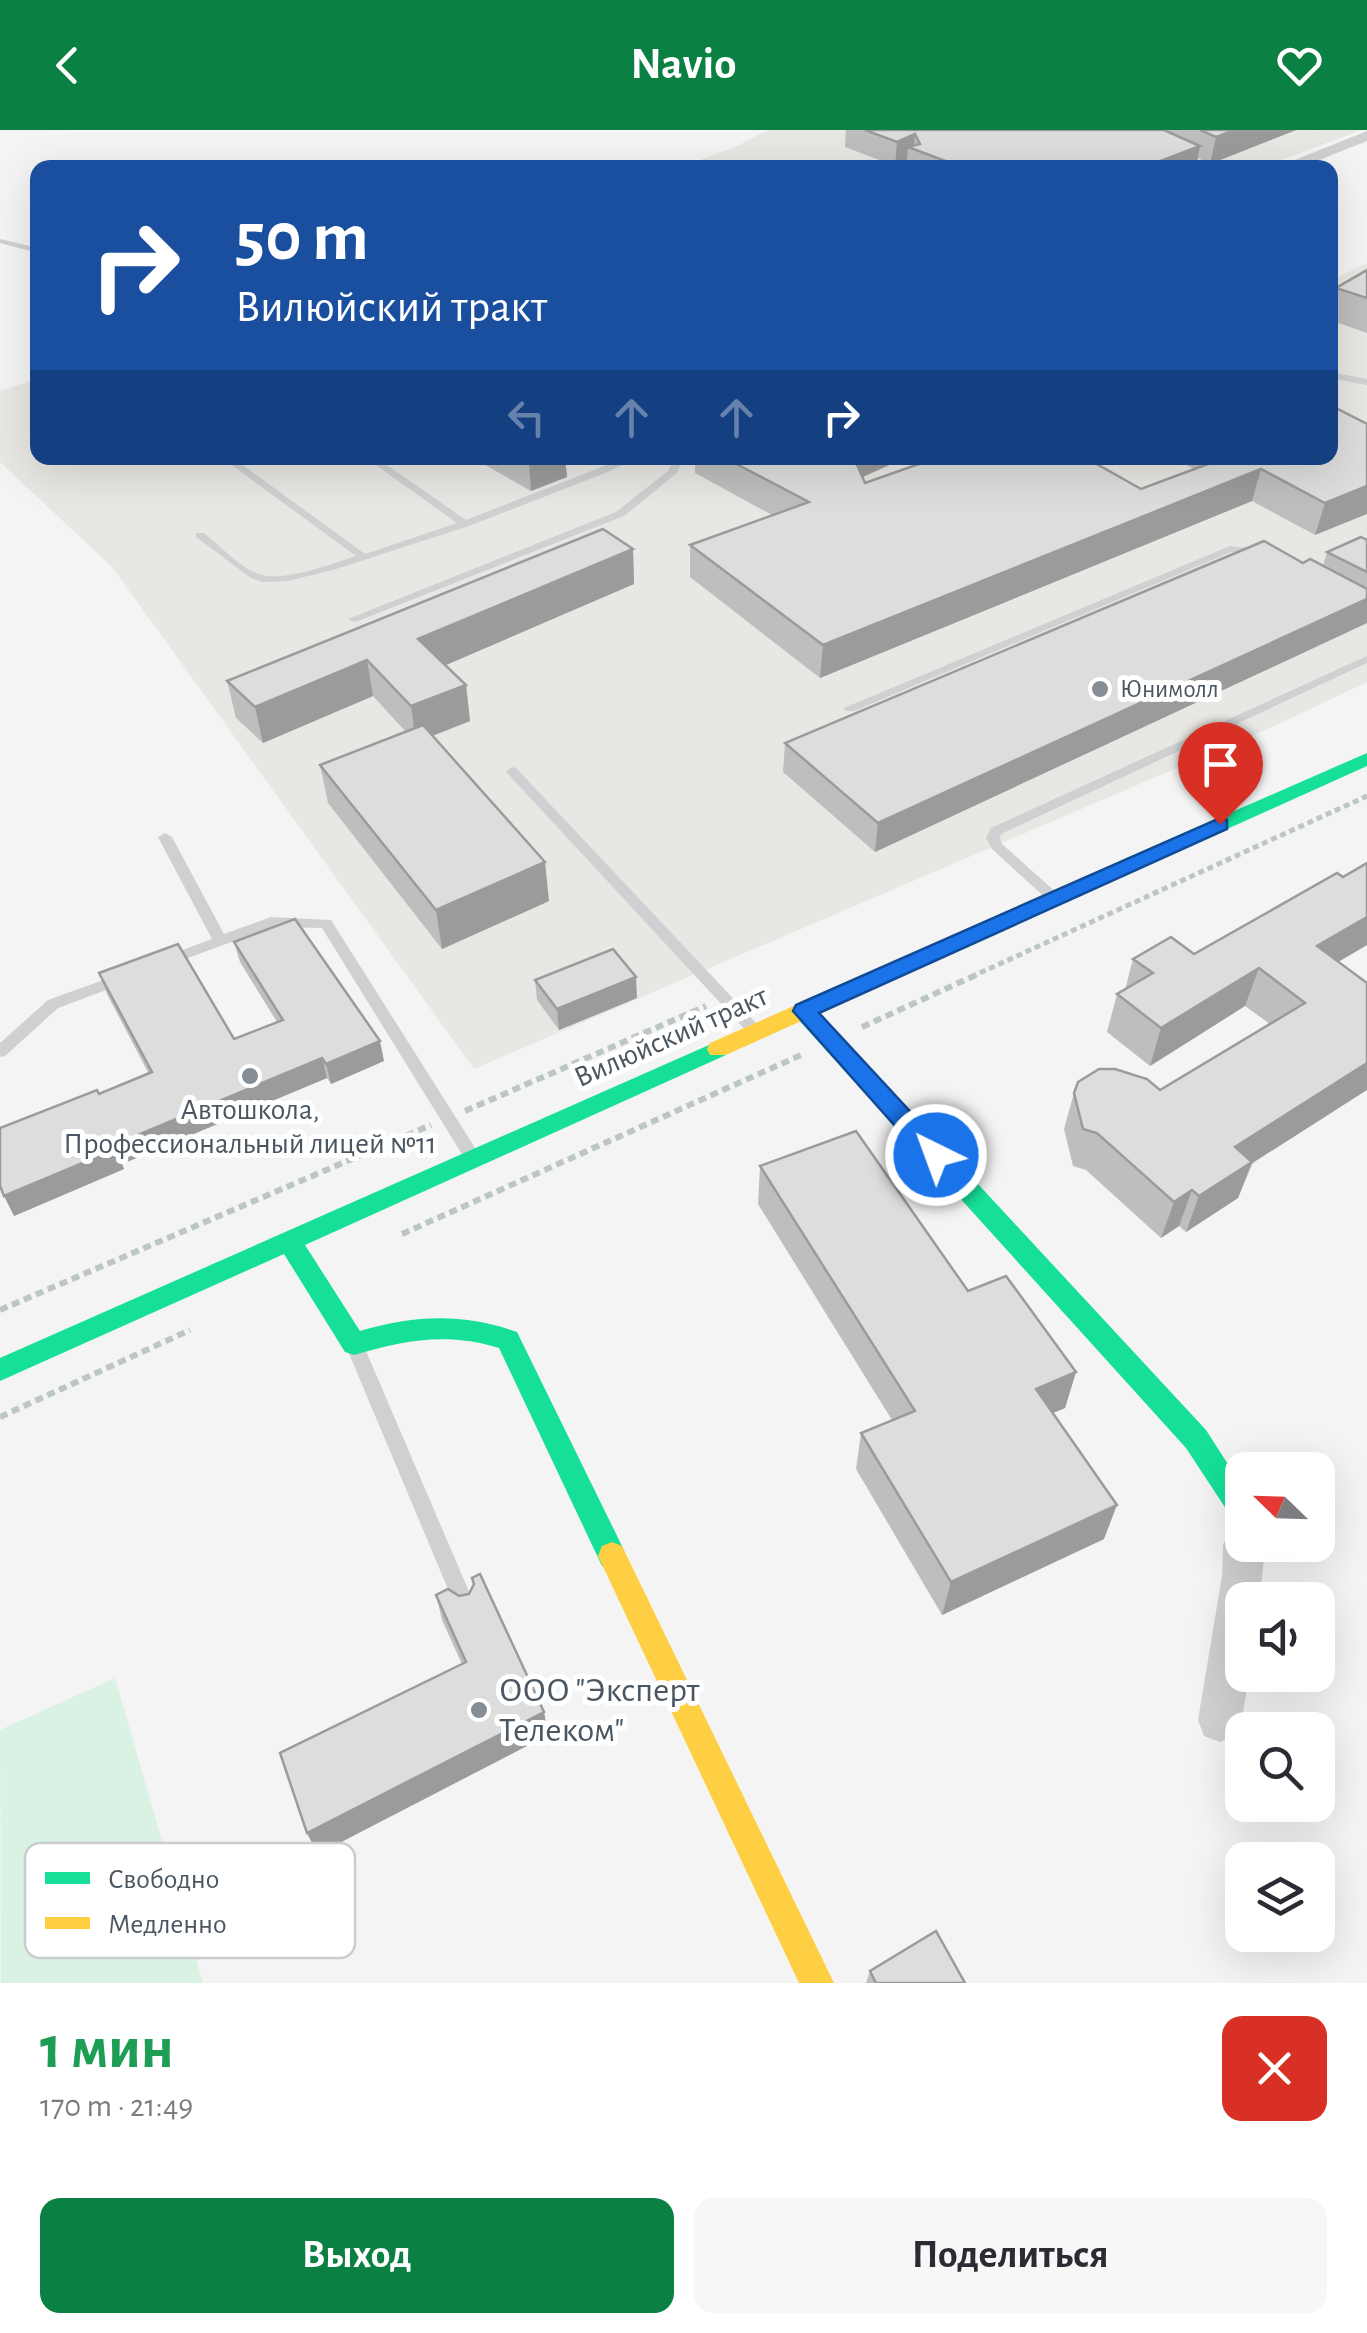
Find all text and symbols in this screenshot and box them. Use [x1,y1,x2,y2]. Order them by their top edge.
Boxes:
icon: back [40,38,95,93]
icon: heart [1272,38,1327,93]
text: Navio [631,42,736,87]
icon: right [70,200,200,330]
text: 50 m [235,203,369,273]
text: Вилюйский тракт [235,285,547,330]
icon: left [499,390,554,445]
icon: ahead [604,390,659,445]
icon: ahead [709,390,764,445]
icon: right [814,390,869,445]
place label: Юнимолл [1120,677,1219,702]
marker: Юнимолл [1089,678,1111,700]
pin [1178,722,1263,825]
icon: arrive [1193,737,1248,792]
street label: Вилюйский тракт [570,981,772,1093]
marker: Автошкола, Профессиональный лицей №11 [239,1065,261,1087]
place label: Автошкола, Профессиональный лицей №11 [63,1095,437,1159]
position arrow [884,1103,988,1207]
north arrow [1225,1452,1335,1562]
map controls [1225,1452,1335,1952]
button: sound [1225,1582,1335,1692]
place label: ООО "Эксперт Телеком" [499,1673,700,1748]
marker: ООО "Эксперт Телеком" [468,1699,490,1721]
button: search [1225,1712,1335,1822]
button: layers [1225,1842,1335,1952]
legend [25,1843,355,1958]
text: Свободно [108,1866,219,1894]
text: Медленно [108,1911,227,1939]
button: close [1222,2016,1327,2121]
text: 1 мин [40,2019,174,2079]
text: 170 m · 21:49 [40,2090,193,2122]
button: Выход [40,2198,674,2313]
button: Поделиться [694,2198,1327,2313]

